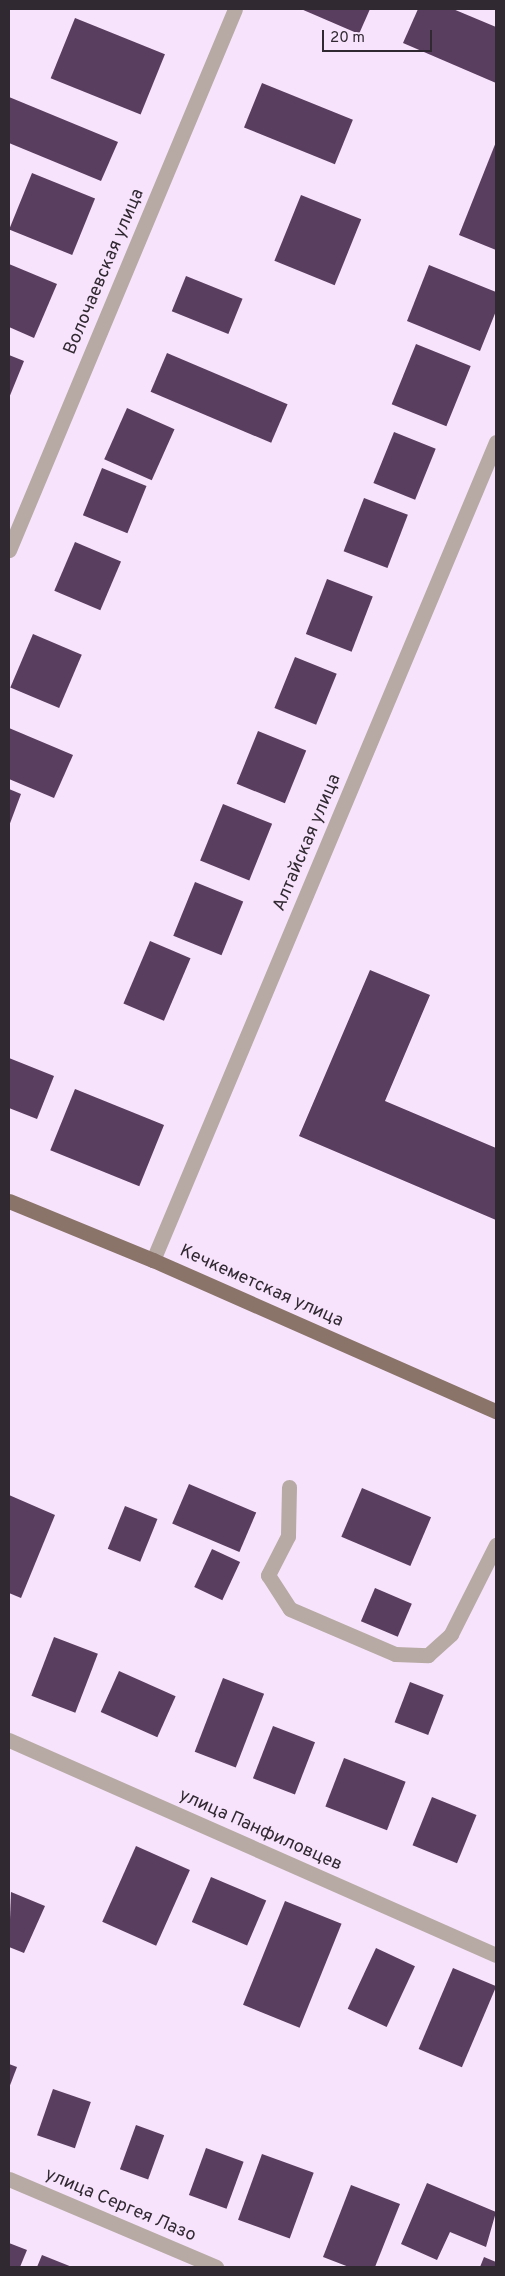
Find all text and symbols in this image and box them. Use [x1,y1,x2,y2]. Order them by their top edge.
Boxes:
scale bar [325,20,435,52]
text: 20 m [330,29,365,48]
street label: Волочаевская улица [60,186,150,358]
street label: Алтайская улица [269,771,347,915]
street label: Кечкеметская улица [176,1241,346,1333]
street label: улица Панфиловцев [175,1785,345,1877]
street label: улица Сергея Лазо [41,2164,199,2248]

